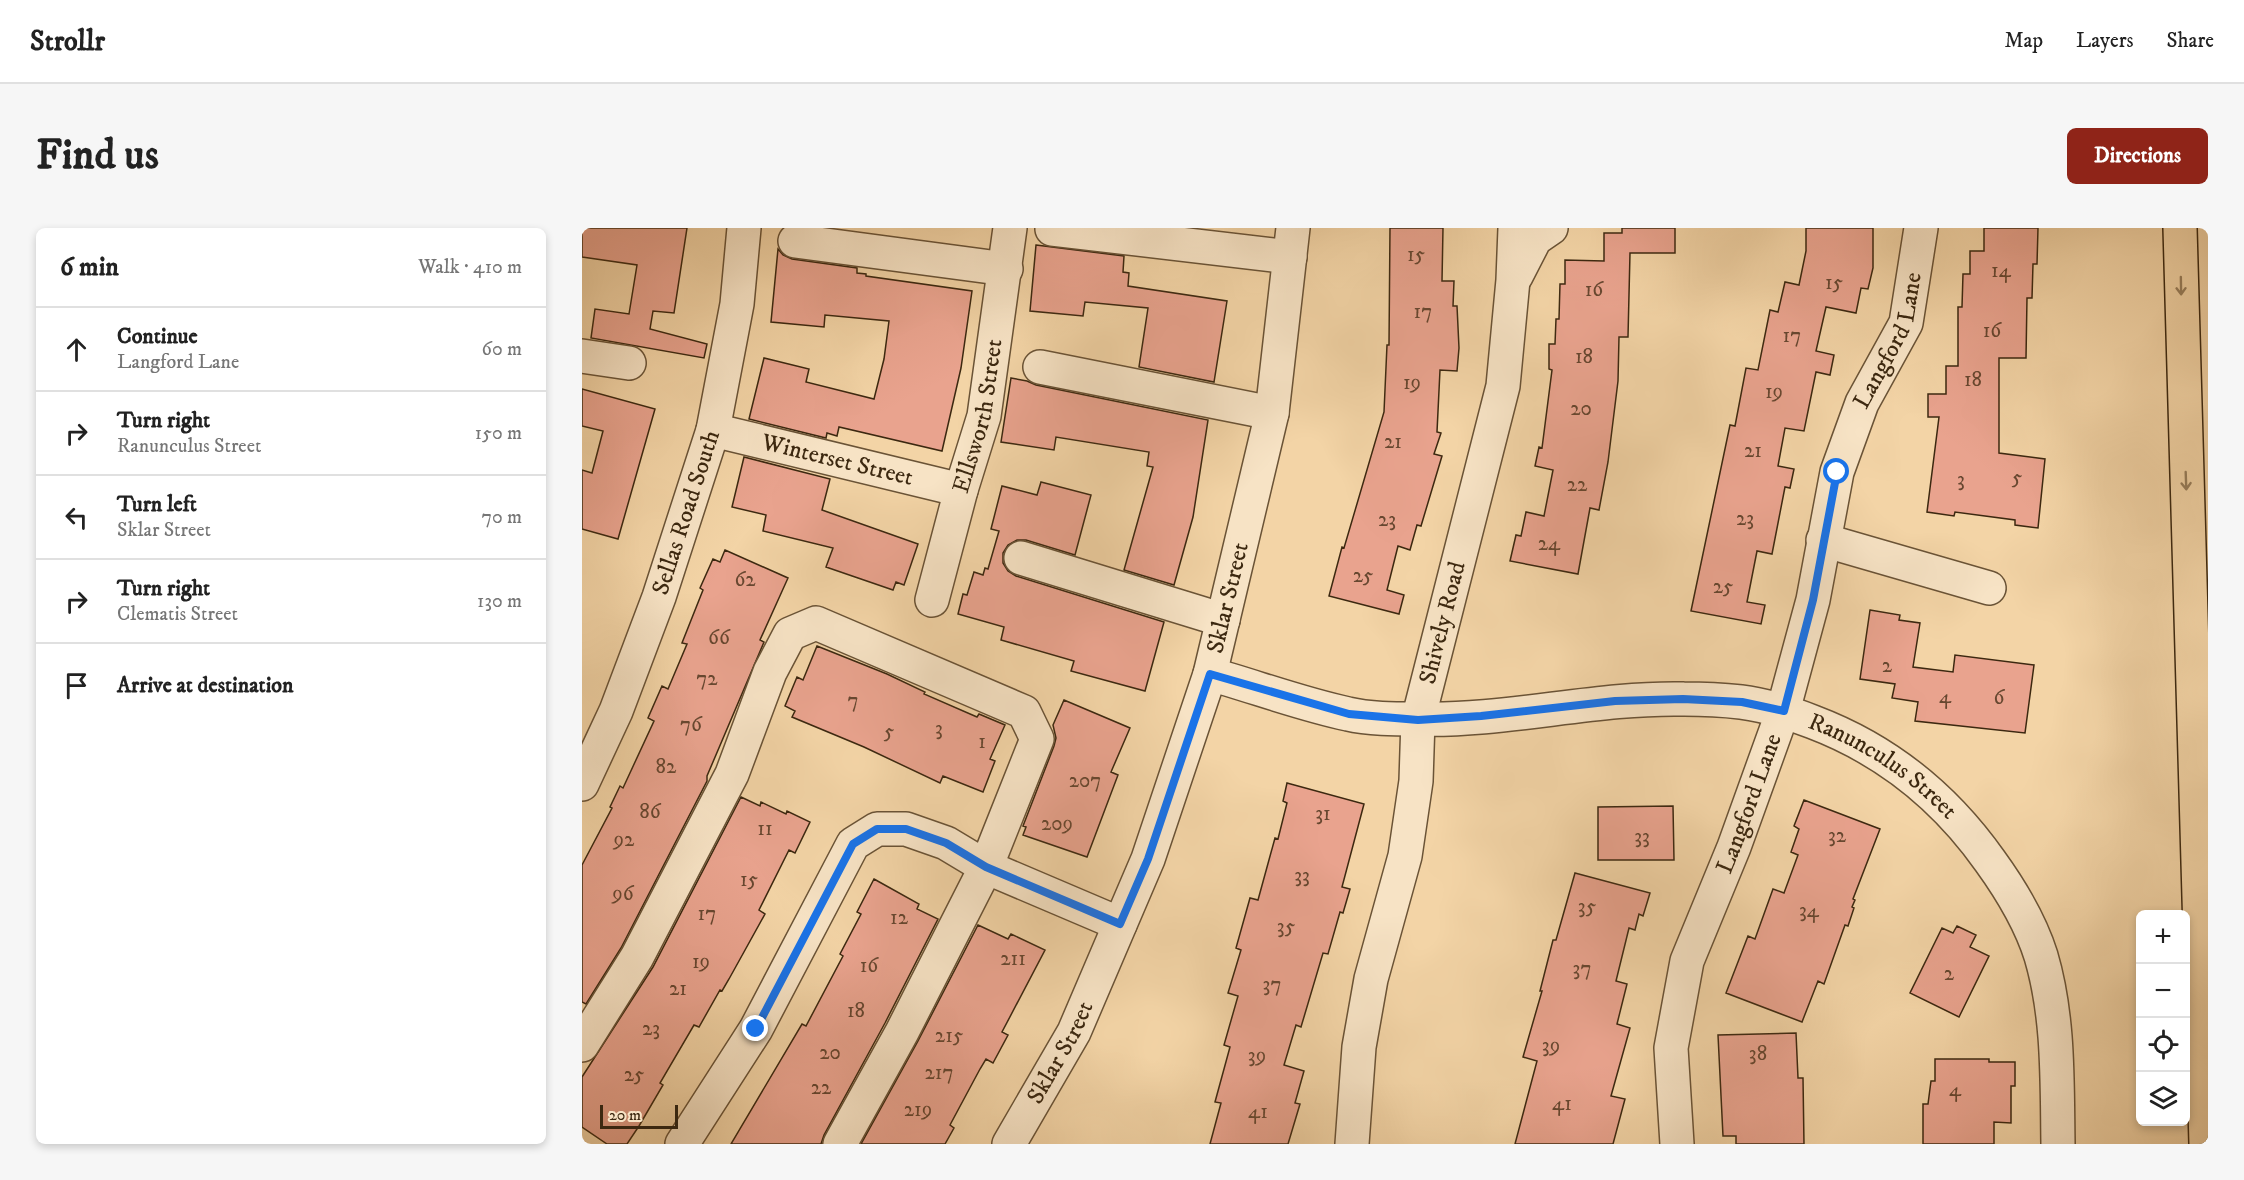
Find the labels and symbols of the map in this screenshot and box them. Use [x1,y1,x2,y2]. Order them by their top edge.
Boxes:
house number: 15 [1407,242,1425,268]
house number: 14 [1991,258,2012,284]
house number: 15 [1825,270,1843,296]
street label: Langford Lane [1847,270,1929,414]
one-way arrow [2175,276,2187,296]
house number: 16 [1585,277,1604,303]
house number: 17 [1414,299,1432,325]
house number: 16 [1983,318,2002,344]
house number: 17 [1783,323,1801,349]
street label: Ellsworth Street [946,337,1010,497]
house number: 18 [1575,344,1593,370]
house number: 18 [1964,367,1982,393]
house number: 19 [1403,370,1421,396]
house number: 19 [1765,379,1783,405]
house number: 20 [1570,396,1592,422]
street label: Sellas Road South [646,426,727,599]
street label: Winterset Street [758,427,916,493]
house number: 21 [1384,429,1402,455]
house number: 21 [1744,438,1762,464]
route start [1823,458,1849,484]
house number: 5 [2012,465,2022,491]
house number: 3 [1957,467,1965,493]
one-way arrow [2180,471,2192,491]
house number: 22 [1567,472,1588,498]
house number: 23 [1736,506,1754,532]
house number: 23 [1378,507,1396,533]
house number: 24 [1538,531,1561,557]
street label: Sklar Street [1200,539,1256,656]
street label: Shively Road [1413,559,1473,687]
house number: 25 [1353,563,1373,589]
house number: 62 [734,567,756,593]
house number: 25 [1713,574,1733,600]
house number: 66 [708,625,731,651]
house number: 2 [1882,653,1893,679]
house number: 72 [696,666,718,692]
house number: 4 [1939,684,1952,710]
house number: 6 [1994,685,2006,711]
house number: 7 [847,688,859,714]
street label: Ranunculus Street [1804,707,1964,826]
house number: 76 [680,712,703,738]
house number: 3 [935,716,943,742]
house number: 5 [884,719,894,745]
house number: 1 [978,729,986,755]
street label: Langford Lane [1710,730,1789,878]
house number: 82 [656,754,677,780]
house number: 207 [1069,768,1101,794]
house number: 86 [639,799,662,825]
house number: 31 [1315,801,1331,827]
house number: 209 [1041,811,1073,837]
house number: 11 [757,816,773,842]
house number: 32 [1828,823,1847,849]
house number: 33 [1634,824,1650,850]
house number: 92 [613,827,635,853]
house number: 33 [1294,863,1310,889]
house number: 15 [740,867,758,893]
house number: 96 [611,881,635,907]
house number: 35 [1578,894,1596,920]
house number: 34 [1799,898,1820,924]
house number: 17 [698,901,716,927]
house number: 12 [890,905,909,931]
house number: 35 [1277,914,1295,940]
house number: 211 [1000,946,1026,972]
house number: 19 [692,949,710,975]
house number: 16 [860,953,879,979]
house number: 37 [1573,956,1591,982]
house number: 2 [1944,961,1955,987]
house number: 37 [1263,972,1281,998]
house number: 21 [669,976,687,1002]
street label: Sklar Street [1020,996,1100,1109]
house number: 18 [847,998,865,1024]
route end [742,1015,768,1041]
house number: 23 [642,1016,660,1042]
house number: 215 [935,1023,963,1049]
house number: 39 [1542,1033,1560,1059]
house number: 20 [819,1040,841,1066]
house number: 38 [1749,1041,1767,1067]
house number: 39 [1248,1043,1266,1069]
house number: 217 [924,1060,954,1086]
house number: 25 [624,1062,644,1088]
house number: 22 [811,1075,832,1101]
house number: 4 [1949,1077,1962,1103]
house number: 41 [1552,1091,1572,1117]
house number: 219 [904,1097,932,1123]
house number: 41 [1248,1099,1268,1125]
scale bar [600,1102,678,1130]

